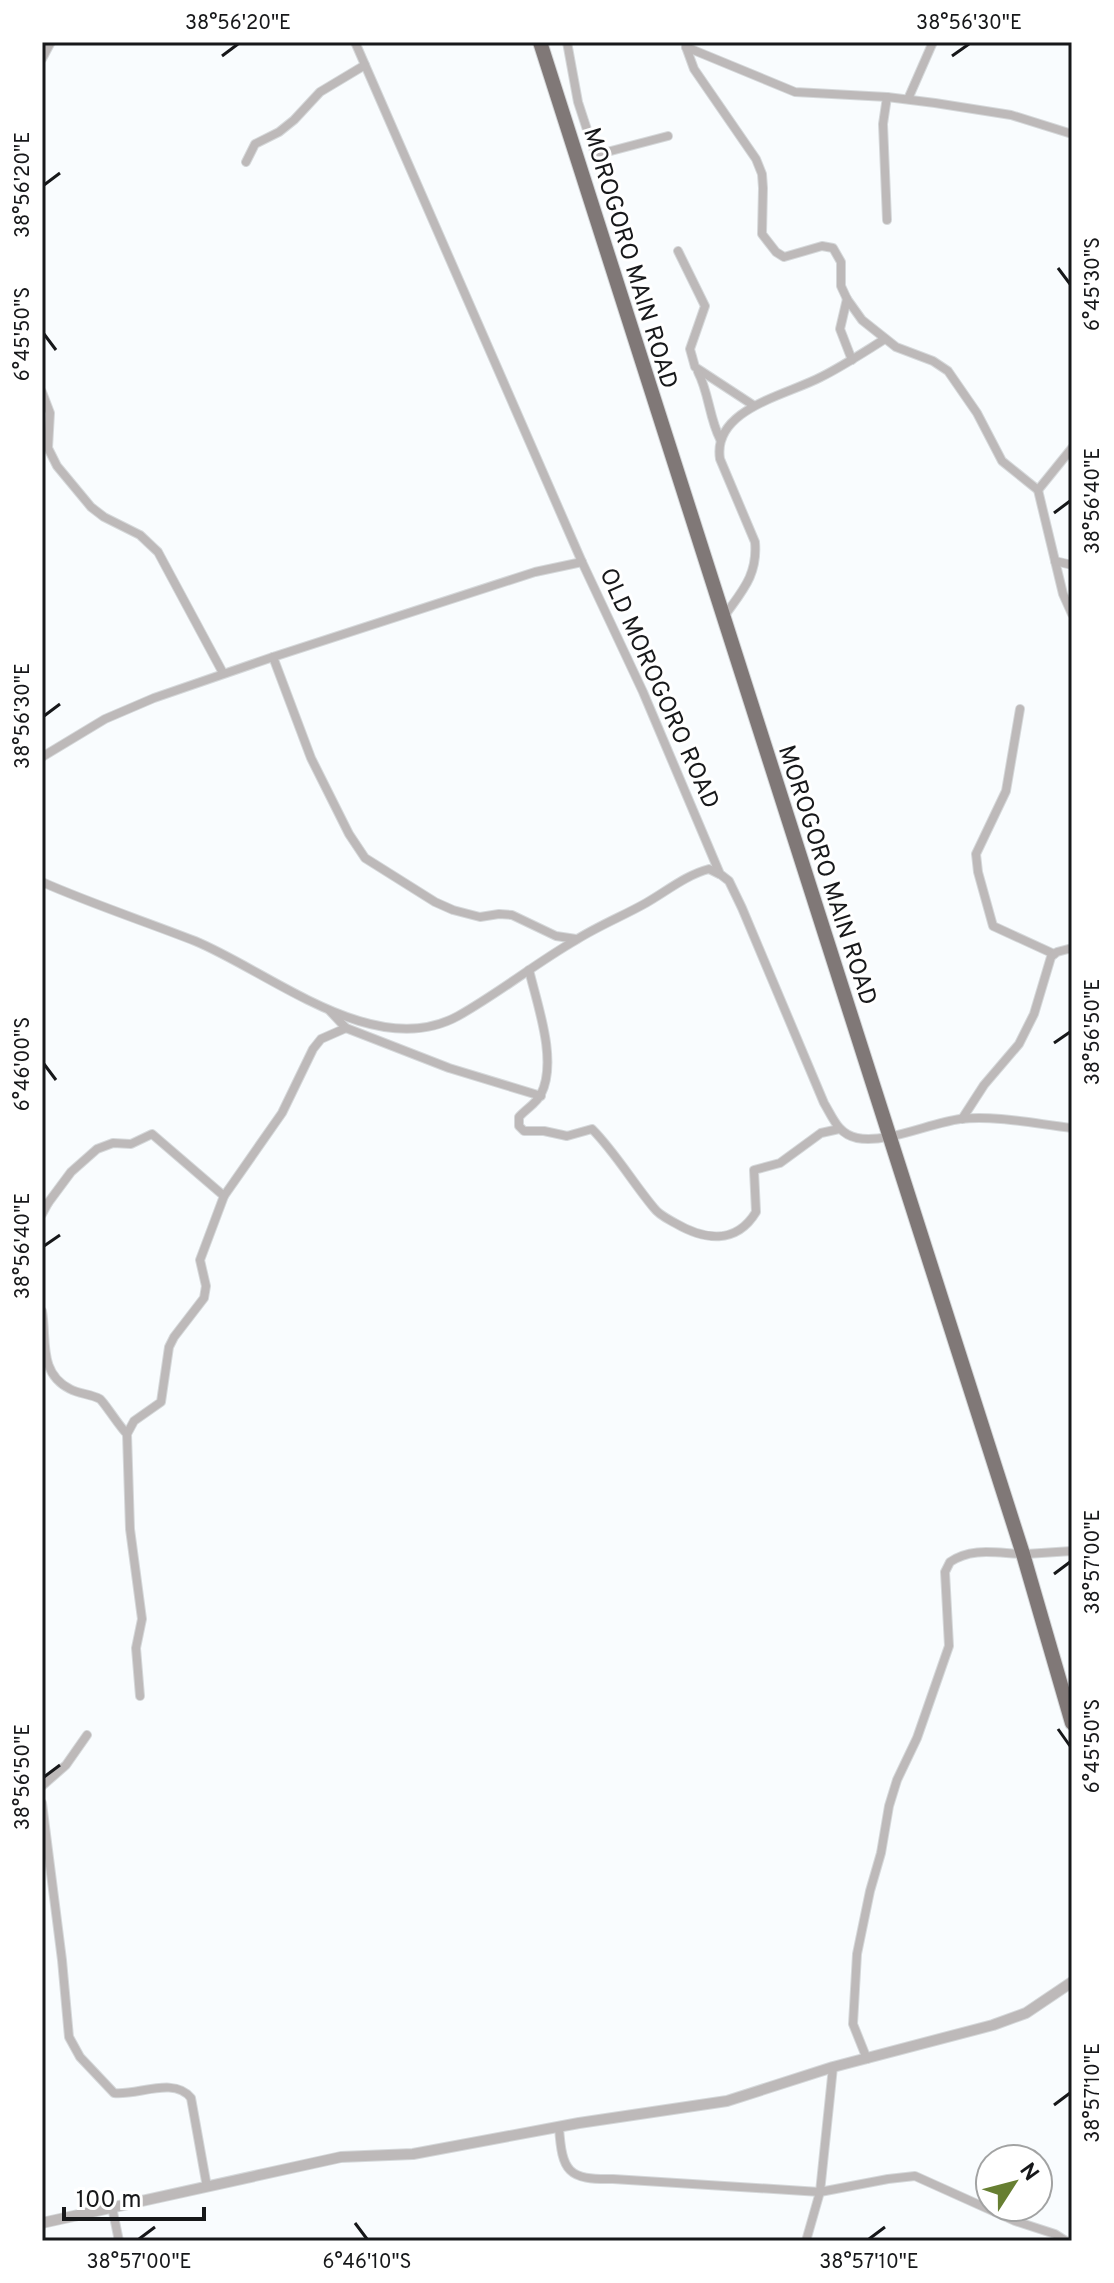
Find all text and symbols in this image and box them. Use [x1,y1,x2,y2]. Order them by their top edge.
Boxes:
text: 38°56'20"E [185,11,291,37]
text: 38°56'30"E [916,11,1022,37]
street label: MOROGORO MAIN ROAD [575,124,683,393]
text: 38°56'20"E [11,132,37,238]
text: 6°45'30"S [1081,237,1107,331]
text: 6°45'50"S [11,287,37,381]
text: 38°56'40"E [1081,448,1107,554]
street label: OLD MOROGORO ROAD [591,564,725,814]
text: 38°56'30"E [11,663,37,769]
street label: MOROGORO MAIN ROAD [770,742,882,1009]
text: 38°56'50"E [1081,979,1107,1085]
text: 6°46'00"S [11,1017,37,1111]
text: 38°56'40"E [11,1193,37,1299]
text: 38°57'00"E [1081,1510,1107,1614]
text: 6°45'50"S [1081,1699,1107,1793]
text: 38°56'50"E [11,1724,37,1830]
text: 38°57'10"E [1081,2043,1107,2143]
north arrow [974,2143,1054,2223]
text: N [1013,2158,1044,2187]
scale bar [64,2171,204,2221]
text: 100 m [76,2186,142,2216]
text: 38°57'00"E [87,2250,191,2276]
text: 6°46'10"S [322,2250,412,2276]
text: 38°57'10"E [819,2250,919,2276]

